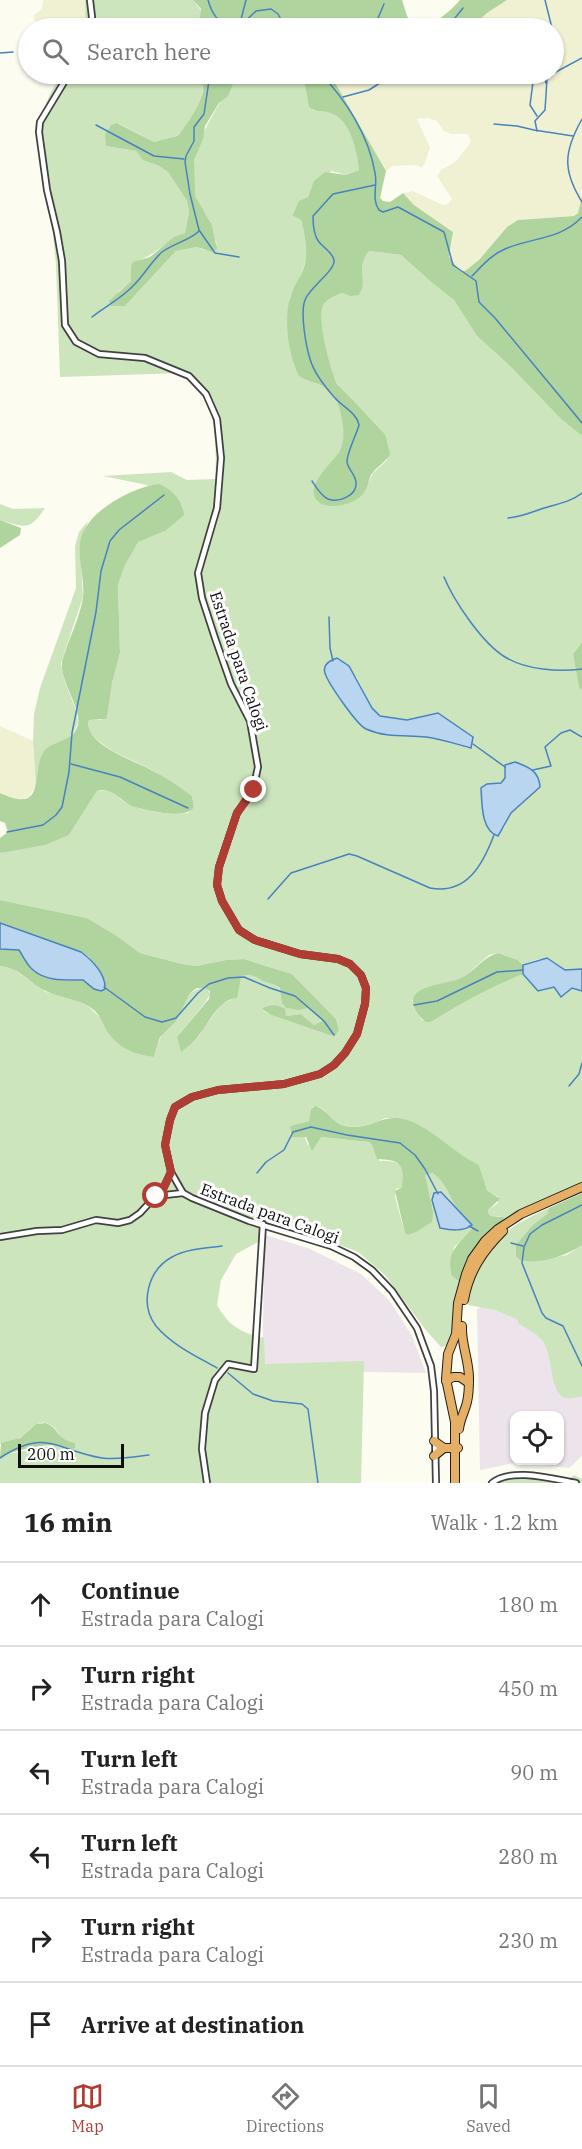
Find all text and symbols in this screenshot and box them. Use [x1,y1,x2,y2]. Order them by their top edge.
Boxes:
search box [18,18,564,84]
icon: search [39,35,72,68]
text: Search here [87,37,211,66]
street label: Estrada para Calogi [206,589,272,733]
route end [240,776,266,802]
street label: Estrada para Calogi [198,1179,342,1247]
route start [142,1182,168,1208]
map controls [510,1411,564,1465]
button: locate [510,1411,564,1465]
scale bar [18,1441,124,1468]
text: 200 m [27,1444,75,1464]
text: 16 min [24,1505,112,1539]
text: Walk · 1.2 km [431,1509,558,1536]
text: Continue [81,1576,180,1605]
icon: ahead [24,1588,57,1621]
text: 180 m [498,1591,558,1618]
text: Estrada para Calogi [81,1605,264,1632]
text: Turn right [81,1660,195,1689]
icon: right [24,1672,57,1705]
text: 450 m [498,1675,558,1702]
text: Estrada para Calogi [81,1689,264,1716]
text: Turn left [81,1744,177,1773]
icon: left [24,1756,57,1789]
text: 90 m [510,1759,558,1786]
text: Estrada para Calogi [81,1773,264,1800]
text: Turn left [81,1828,177,1857]
icon: left [24,1840,57,1873]
text: 280 m [498,1843,558,1870]
text: Estrada para Calogi [81,1857,264,1884]
text: Turn right [81,1912,195,1941]
icon: right [24,1924,57,1957]
text: 230 m [498,1927,558,1954]
text: Estrada para Calogi [81,1941,264,1968]
icon: arrive [24,2008,57,2041]
text: Arrive at destination [81,2010,304,2039]
tab: Map [71,2080,104,2136]
tab: Directions [246,2080,324,2136]
tab: Saved [466,2080,511,2136]

